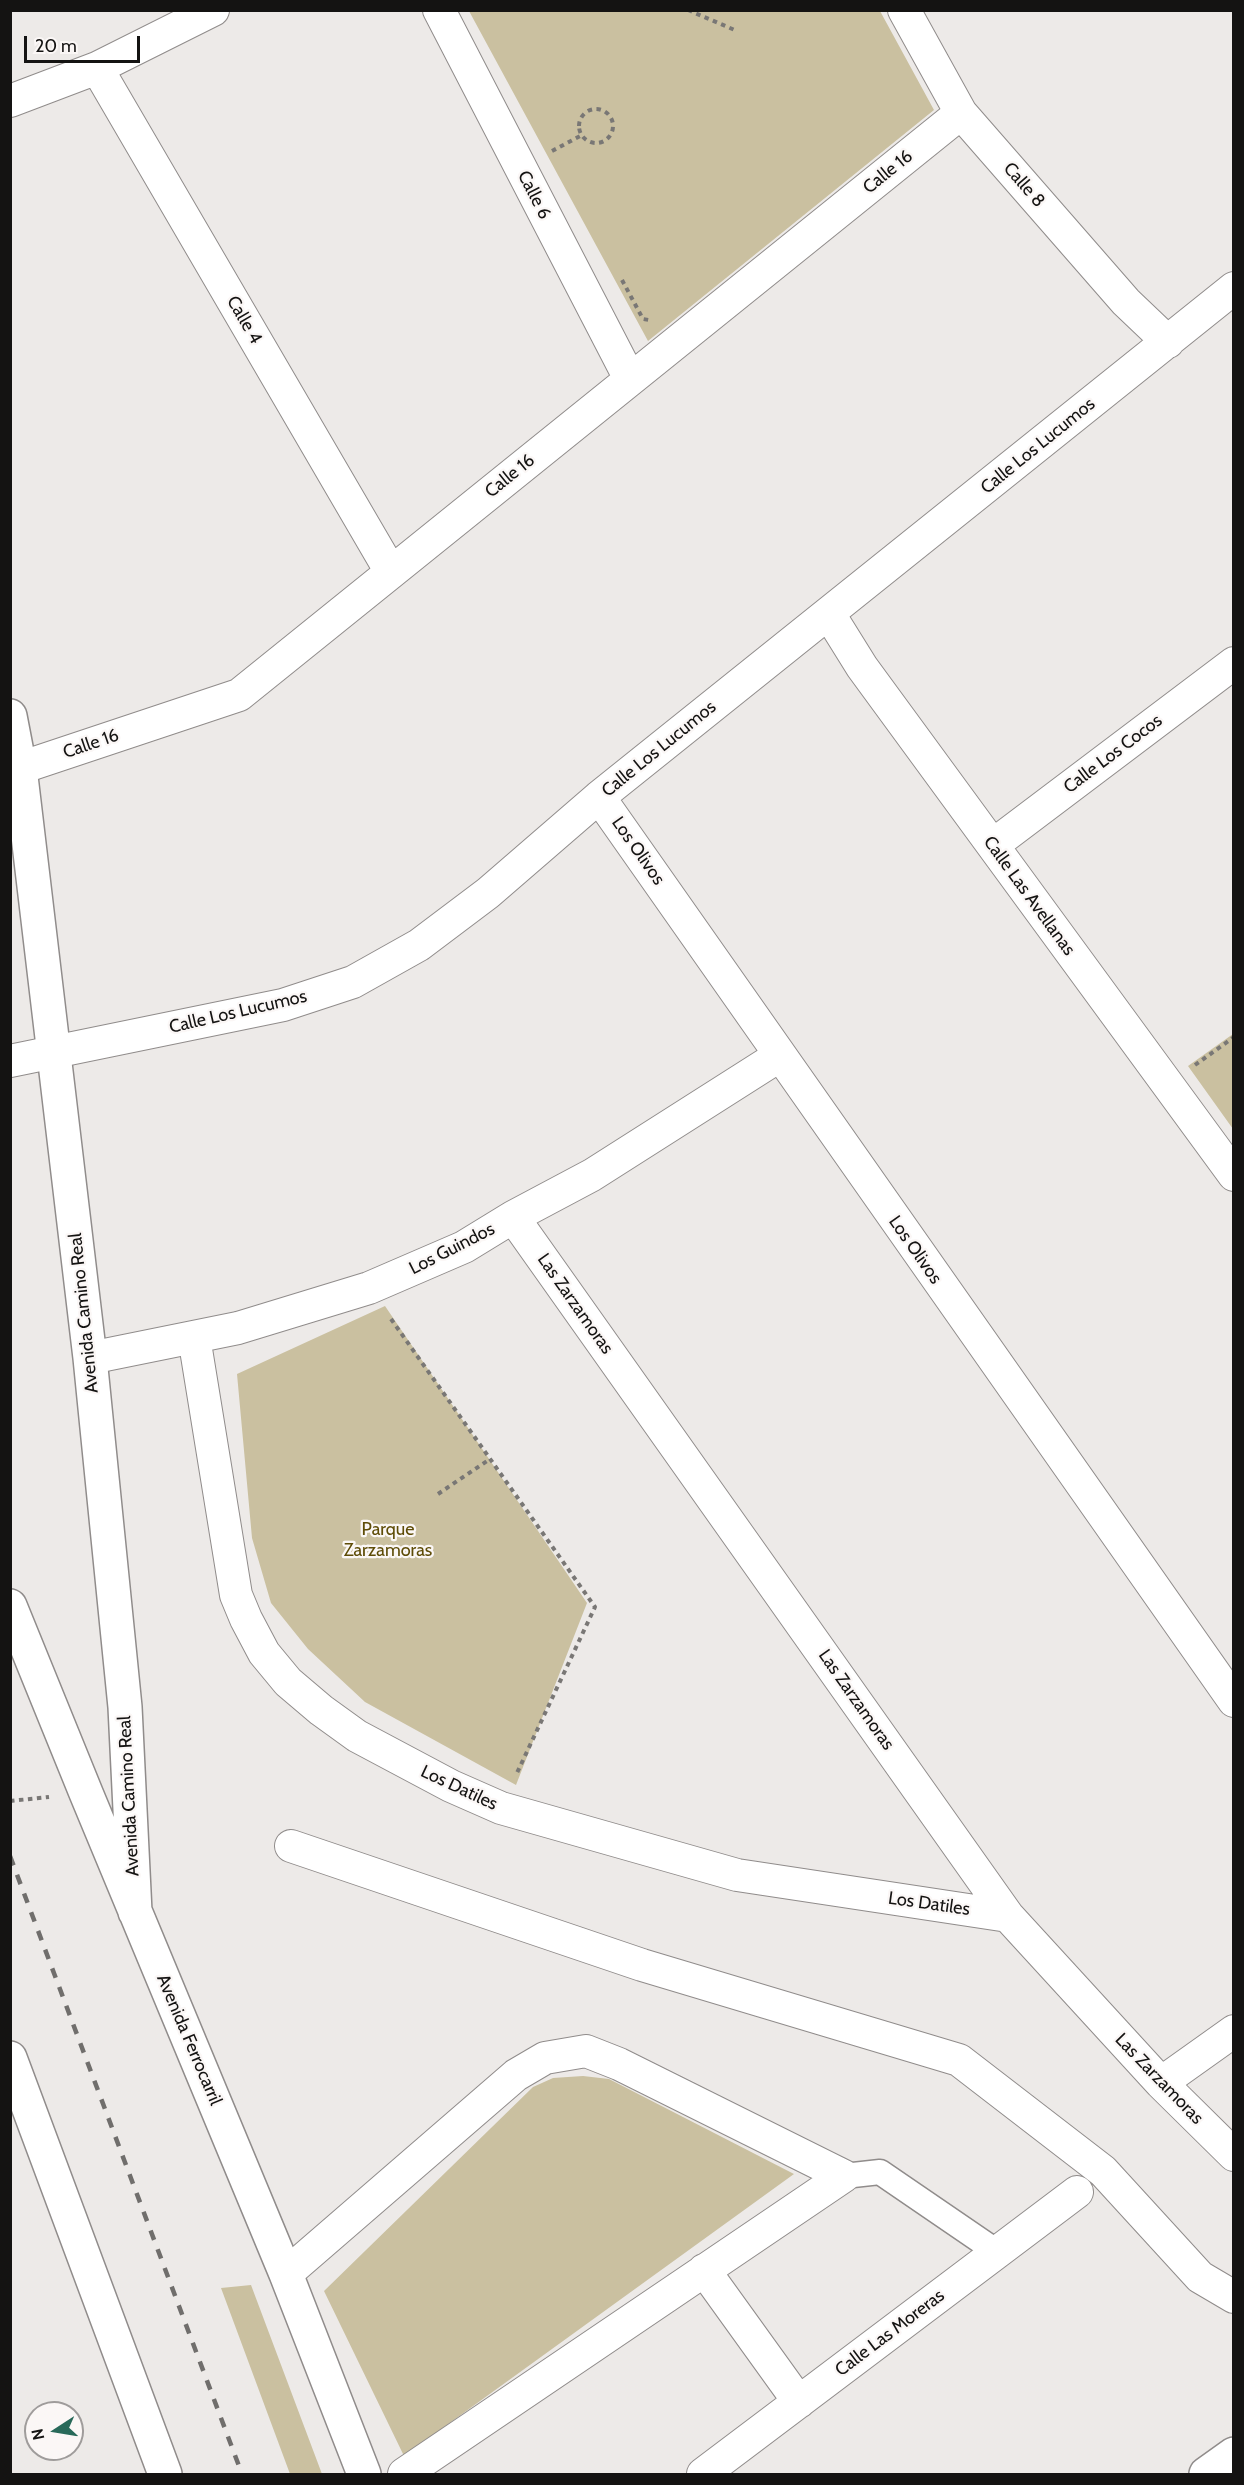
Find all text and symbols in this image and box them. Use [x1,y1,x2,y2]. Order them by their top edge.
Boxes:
scale bar [27,24,142,62]
text: 20 m [35,35,77,57]
street label: Calle 16 [859,146,917,198]
street label: Calle 8 [999,158,1049,212]
street label: Calle 6 [513,167,555,223]
street label: Calle 4 [222,292,266,348]
street label: Calle Los Lucumos [977,393,1099,499]
street label: Calle 16 [481,450,539,502]
street label: Calle Los Lucumos [598,696,720,802]
street label: Calle Los Cocos [1059,710,1167,798]
street label: Calle 16 [60,724,122,764]
street label: Los Olivos [607,813,669,889]
street label: Calle Las Avellanas [978,832,1080,960]
street label: Calle Los Lucumos [167,986,309,1038]
street label: Los Olivos [884,1212,946,1288]
street label: Los Guindos [406,1218,498,1280]
street label: Avenida Camino Real [65,1232,103,1394]
street label: Las Zarzamoras [532,1250,618,1358]
park label: Parque Zarzamoras [344,1519,432,1562]
street label: Las Zarzamoras [813,1646,899,1754]
street label: Avenida Camino Real [114,1715,144,1877]
street label: Los Datiles [417,1761,501,1815]
street label: Los Datiles [887,1888,971,1920]
street label: Avenida Ferrocarril [152,1971,226,2109]
street label: Las Zarzamoras [1110,2029,1208,2129]
street label: Calle Las Moreras [831,2285,949,2381]
north arrow [24,2401,84,2461]
text: N [27,2427,48,2442]

